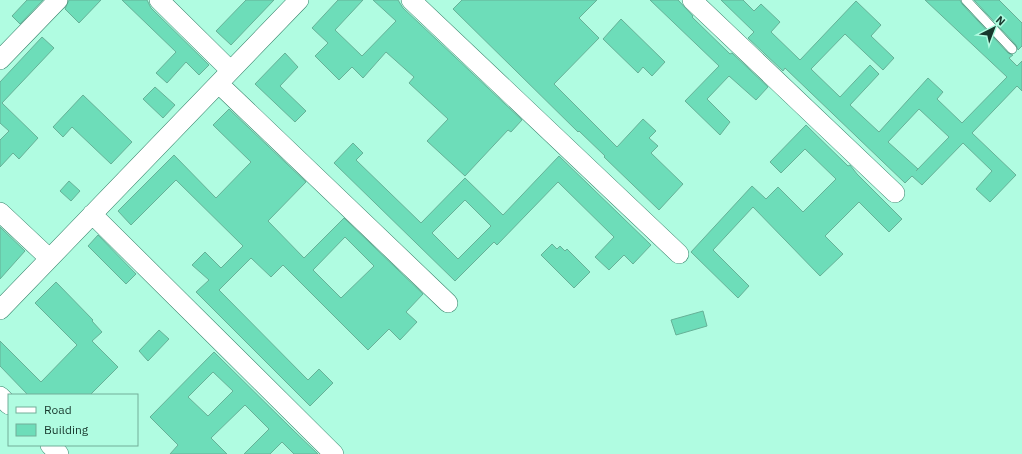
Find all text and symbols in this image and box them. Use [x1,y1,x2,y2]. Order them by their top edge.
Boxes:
north arrow [974,8,1014,48]
text: N [993,13,1008,28]
legend [8,394,138,446]
text: Road [44,402,72,417]
text: Building [44,422,89,437]

